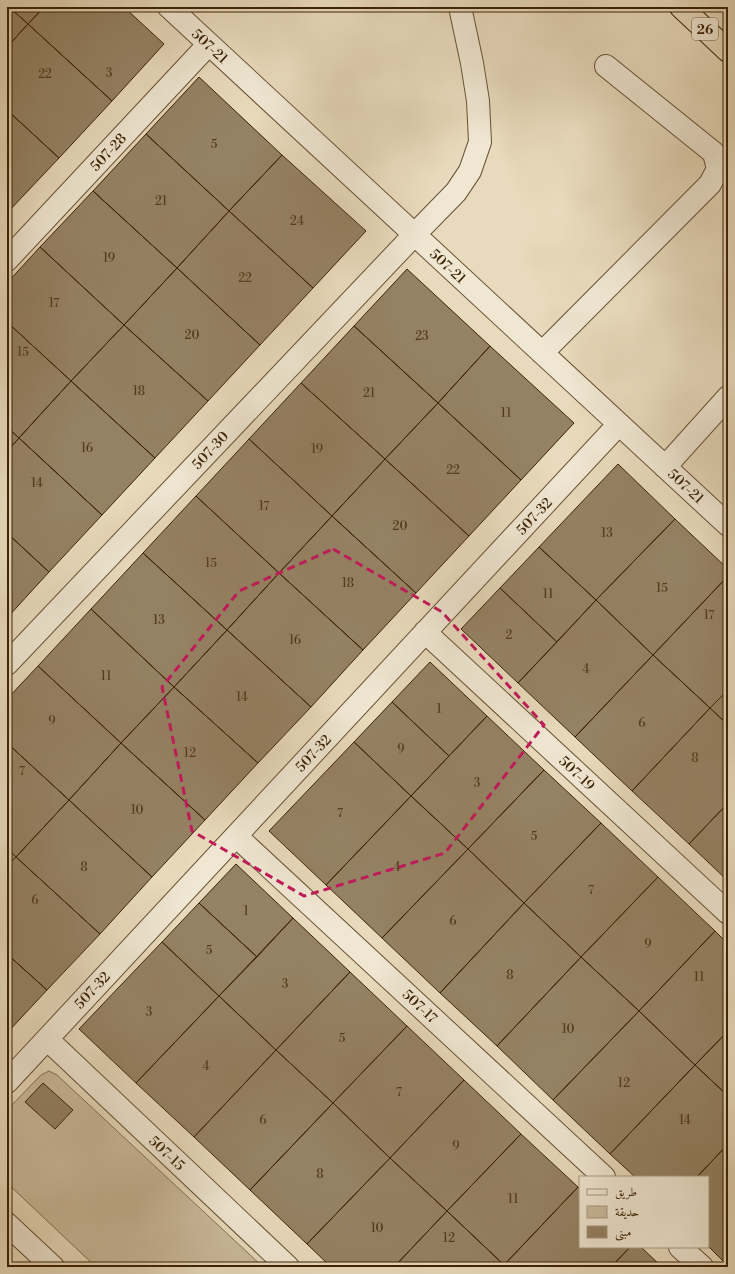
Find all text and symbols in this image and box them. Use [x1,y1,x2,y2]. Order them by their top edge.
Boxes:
road number: 26 [692,18,718,40]
street label: 507-21 [187,25,231,68]
house number: 3 [106,66,113,81]
house number: 22 [38,67,52,82]
street label: 507-28 [87,130,131,175]
house number: 5 [211,137,218,152]
house number: 21 [155,194,168,209]
house number: 24 [290,214,304,229]
street label: 507-21 [425,245,469,288]
house number: 19 [103,251,115,266]
house number: 22 [238,271,252,286]
house number: 17 [49,296,59,311]
house number: 20 [185,328,199,343]
house number: 23 [415,329,429,344]
house number: 15 [17,345,29,360]
house number: 18 [133,384,145,399]
house number: 21 [363,386,376,401]
house number: 11 [501,406,512,421]
street label: 507-30 [188,428,233,474]
house number: 16 [81,441,93,456]
house number: 19 [311,442,323,457]
house number: 22 [446,463,460,478]
street label: 507-21 [663,465,707,508]
house number: 14 [31,476,43,491]
street label: 507-32 [513,494,557,539]
house number: 17 [259,499,269,514]
house number: 20 [393,519,407,534]
house number: 13 [601,526,613,541]
house number: 15 [205,556,217,571]
house number: 18 [342,576,354,591]
house number: 15 [656,581,668,596]
house number: 11 [543,587,554,602]
house number: 17 [704,608,714,623]
house number: 13 [153,613,165,628]
house number: 2 [506,628,513,643]
house number: 16 [289,633,301,648]
house number: 4 [582,662,590,677]
house number: 11 [101,669,112,684]
house number: 14 [236,690,248,705]
house number: 1 [436,702,442,717]
house number: 9 [48,714,56,729]
house number: 6 [638,716,646,731]
street label: 507-32 [292,731,336,776]
house number: 9 [397,742,405,757]
house number: 12 [184,746,196,761]
house number: 8 [691,751,699,766]
street label: 507-19 [554,752,598,795]
house number: 7 [19,764,25,779]
house number: 3 [474,776,481,791]
house number: 10 [131,803,143,818]
house number: 7 [337,806,343,821]
house number: 5 [531,829,538,844]
house number: 8 [80,860,88,875]
house number: 4 [393,860,401,875]
house number: 7 [588,883,594,898]
house number: 6 [31,893,39,908]
house number: 1 [243,904,249,919]
house number: 6 [449,914,457,929]
house number: 9 [644,937,652,952]
house number: 5 [206,943,213,958]
street label: 507-32 [71,968,115,1013]
house number: 8 [506,968,514,983]
house number: 11 [694,970,705,985]
house number: 3 [282,977,289,992]
street label: 507-17 [398,986,441,1027]
house number: 3 [146,1005,153,1020]
house number: 10 [562,1022,574,1037]
house number: 5 [339,1031,346,1046]
house number: 4 [202,1059,210,1074]
house number: 12 [618,1076,630,1091]
house number: 7 [396,1085,402,1100]
house number: 6 [259,1113,267,1128]
house number: 14 [679,1113,691,1128]
street label: 507-15 [145,1133,188,1175]
house number: 9 [452,1139,460,1154]
house number: 8 [316,1167,324,1182]
legend [579,1176,709,1248]
text: طريق [615,1185,637,1200]
house number: 11 [508,1192,519,1207]
text: حديقة [615,1205,639,1220]
house number: 10 [371,1221,383,1236]
text: مبنى [615,1225,631,1241]
house number: 12 [443,1231,455,1246]

